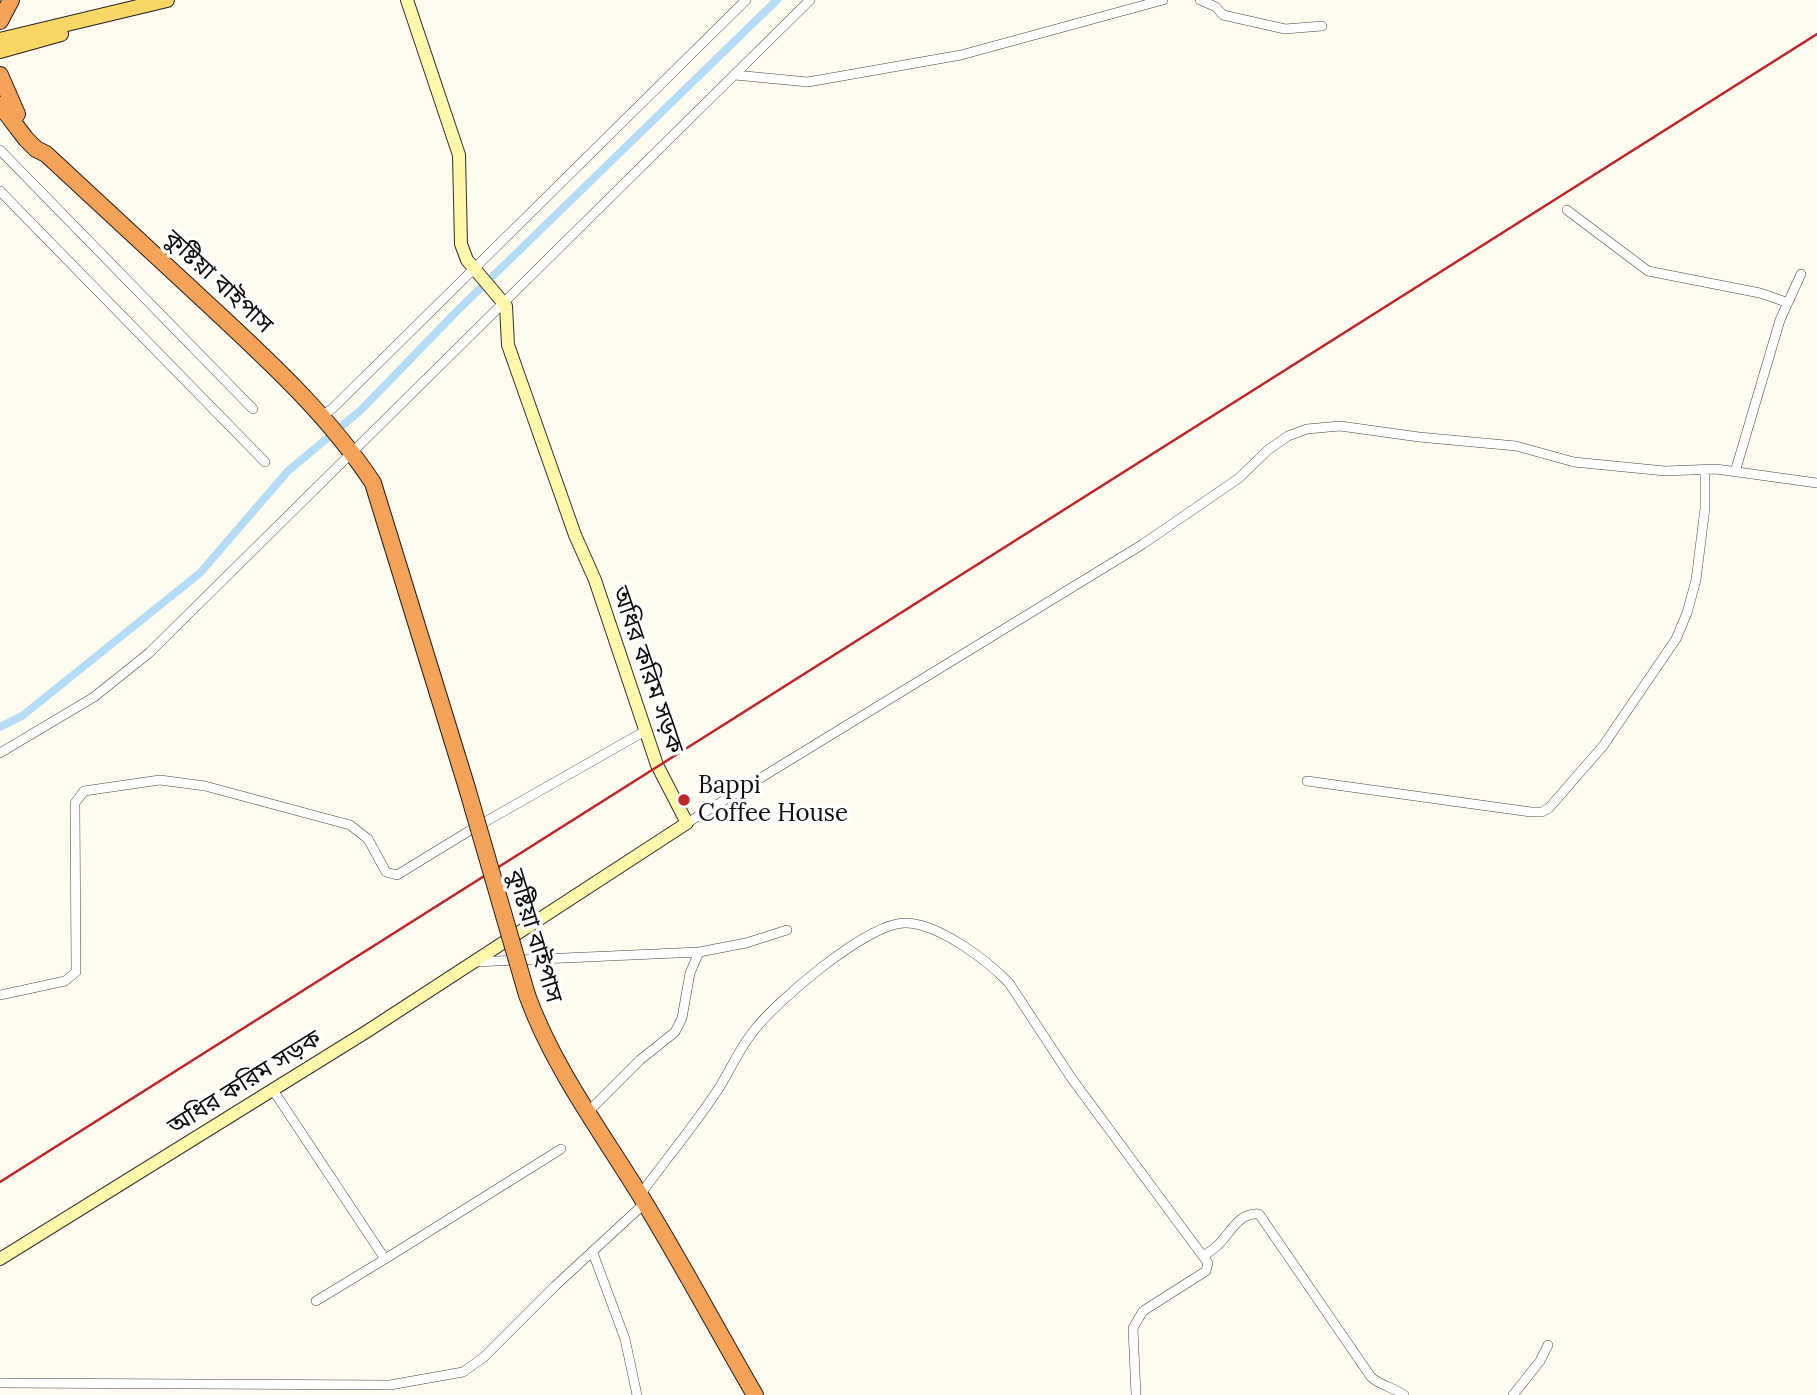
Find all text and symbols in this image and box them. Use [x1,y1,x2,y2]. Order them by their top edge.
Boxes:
street label: কুষ্টিয়া বাইপাস [158,224,278,340]
street label: অধির করিম সড়ক [605,582,689,758]
place label: Bappi Coffee House [698,772,848,828]
marker: Bappi Coffee House [676,792,692,808]
street label: কুষ্টিয়া বাইপাস [500,866,568,1006]
street label: অধির করিম সড়ক [163,1024,327,1142]

